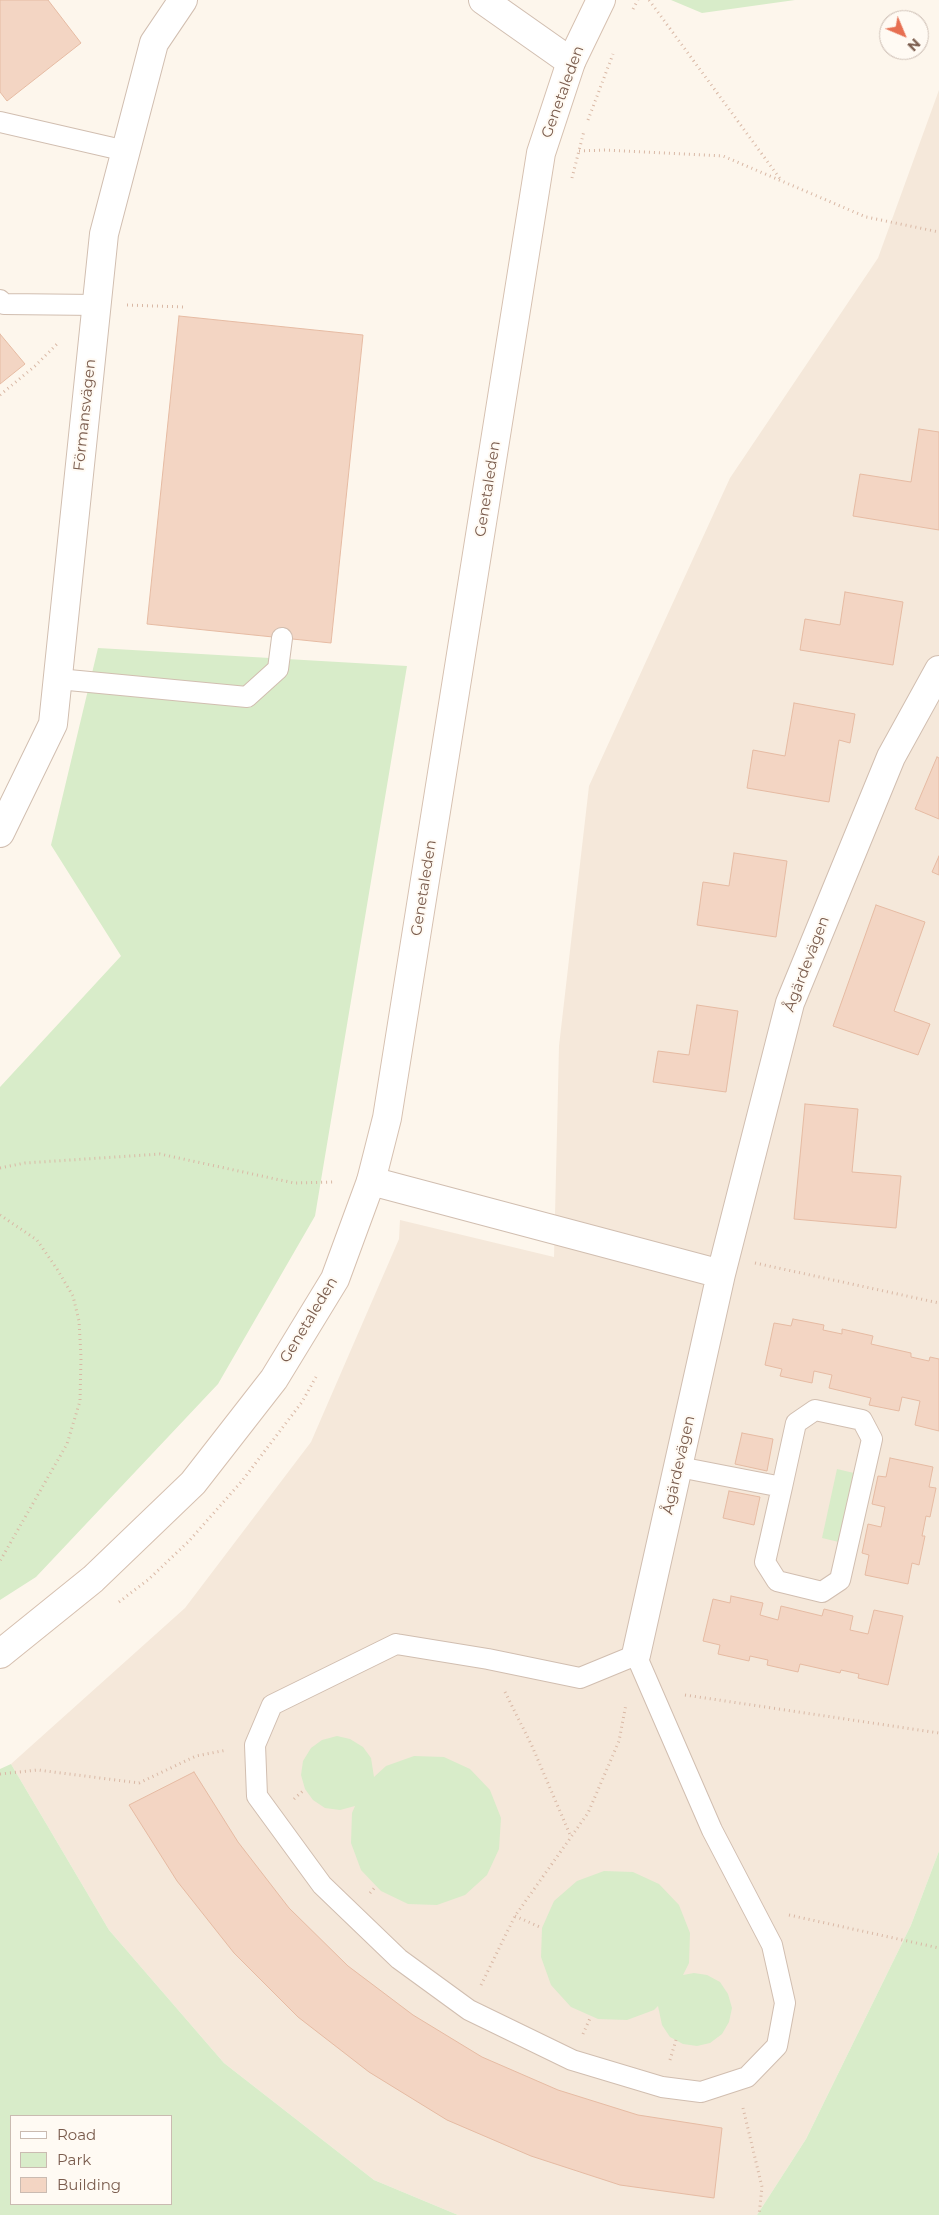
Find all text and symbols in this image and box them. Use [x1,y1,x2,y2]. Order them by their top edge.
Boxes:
north arrow [879,10,929,60]
text: N [904,35,924,55]
street label: Genetaleden [538,43,588,141]
street label: Förmansvägen [70,358,100,472]
street label: Genetaleden [472,440,504,538]
street label: Genetaleden [408,839,440,937]
street label: Ågärdevägen [781,914,833,1014]
street label: Genetaleden [276,1274,342,1366]
street label: Ågärdevägen [659,1414,699,1516]
legend [10,2115,172,2205]
text: Road [57,2125,96,2144]
text: Park [57,2150,91,2169]
text: Building [57,2175,121,2194]

